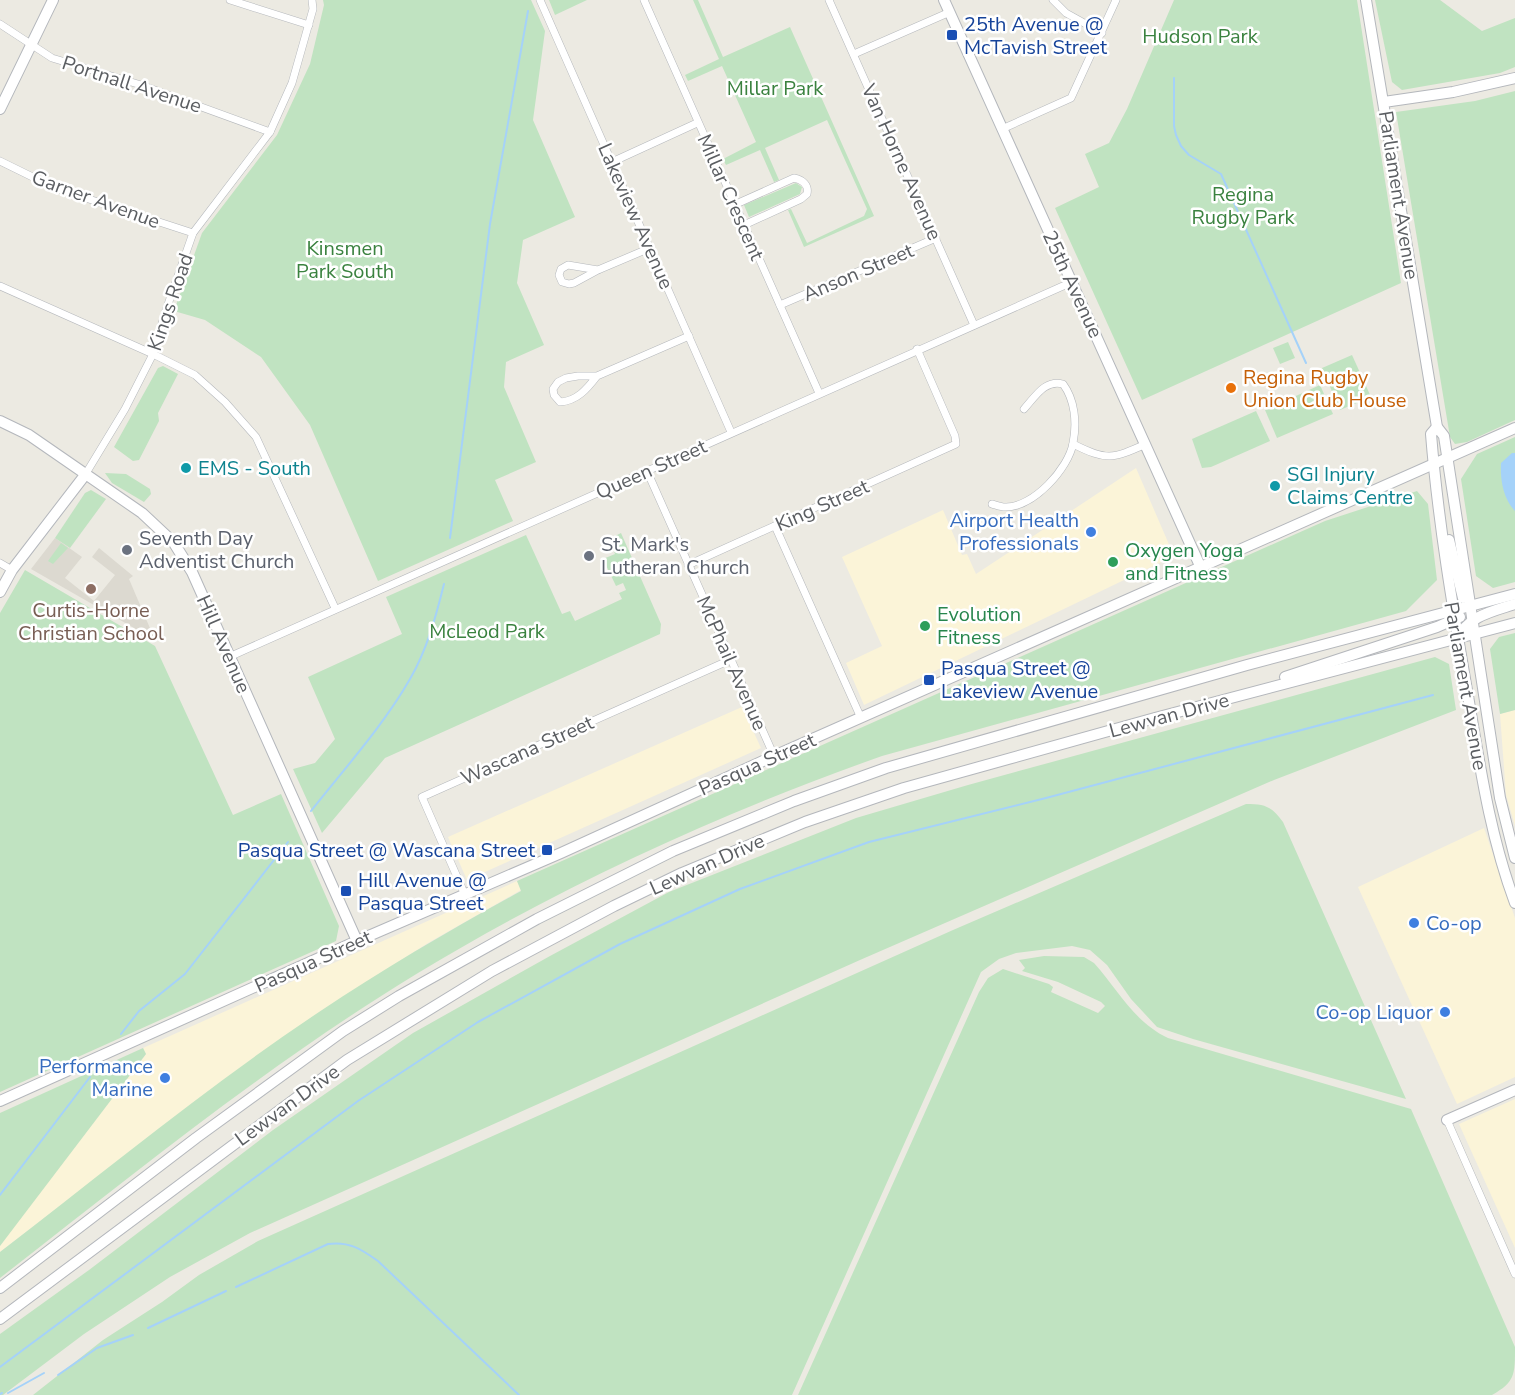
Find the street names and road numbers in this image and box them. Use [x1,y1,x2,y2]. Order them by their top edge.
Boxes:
street label: Portnall Avenue [59,49,205,120]
street label: Van Horne Avenue [855,79,948,245]
street label: Parliament Avenue [1372,109,1425,281]
street label: Millar Crescent [691,130,771,265]
street label: Lakeview Avenue [591,139,680,294]
street label: Garner Avenue [28,164,164,235]
street label: 25th Avenue [1036,226,1109,342]
street label: Anson Street [799,237,919,308]
street label: Kings Road [141,250,200,355]
street label: Queen Street [591,433,712,506]
street label: King Street [771,472,874,538]
street label: Hill Avenue [190,591,257,698]
street label: McPhail Avenue [690,592,773,735]
street label: Parliament Avenue [1437,600,1494,772]
street label: Lewvan Drive [1106,687,1232,744]
street label: Wascana Street [457,709,599,792]
street label: Pasqua Street [694,726,821,802]
street label: Lewvan Drive [645,827,769,902]
street label: Pasqua Street [250,923,377,999]
street label: Lewvan Drive [230,1058,345,1153]

